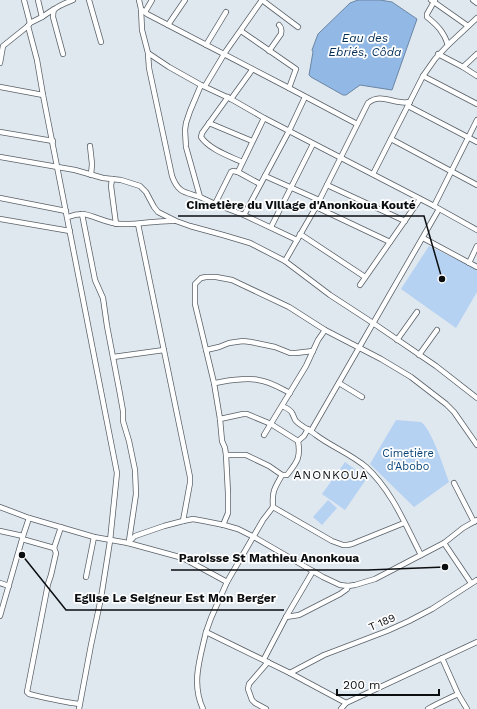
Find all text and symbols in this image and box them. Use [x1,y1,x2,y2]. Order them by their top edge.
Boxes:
water label: Eau des Ebriés, Côda [329,31,402,59]
callout: Cimetière du Village d'Anonkoua Kouté [178,192,424,216]
text: Cimetière du Village d'Anonkoua Kouté [186,198,416,212]
park label: Cimetière d'Abobo [382,447,434,473]
district label: ANONKOUA [293,468,369,482]
callout: Paroisse St Mathieu Anonkoua [171,546,368,570]
text: Paroisse St Mathieu Anonkoua [179,551,359,565]
callout: Eglise Le Seigneur Est Mon Berger [66,586,284,610]
text: Eglise Le Seigneur Est Mon Berger [74,591,277,605]
street label: T 189 [367,611,398,634]
scale bar [337,671,439,697]
text: 200 m [343,678,380,692]

